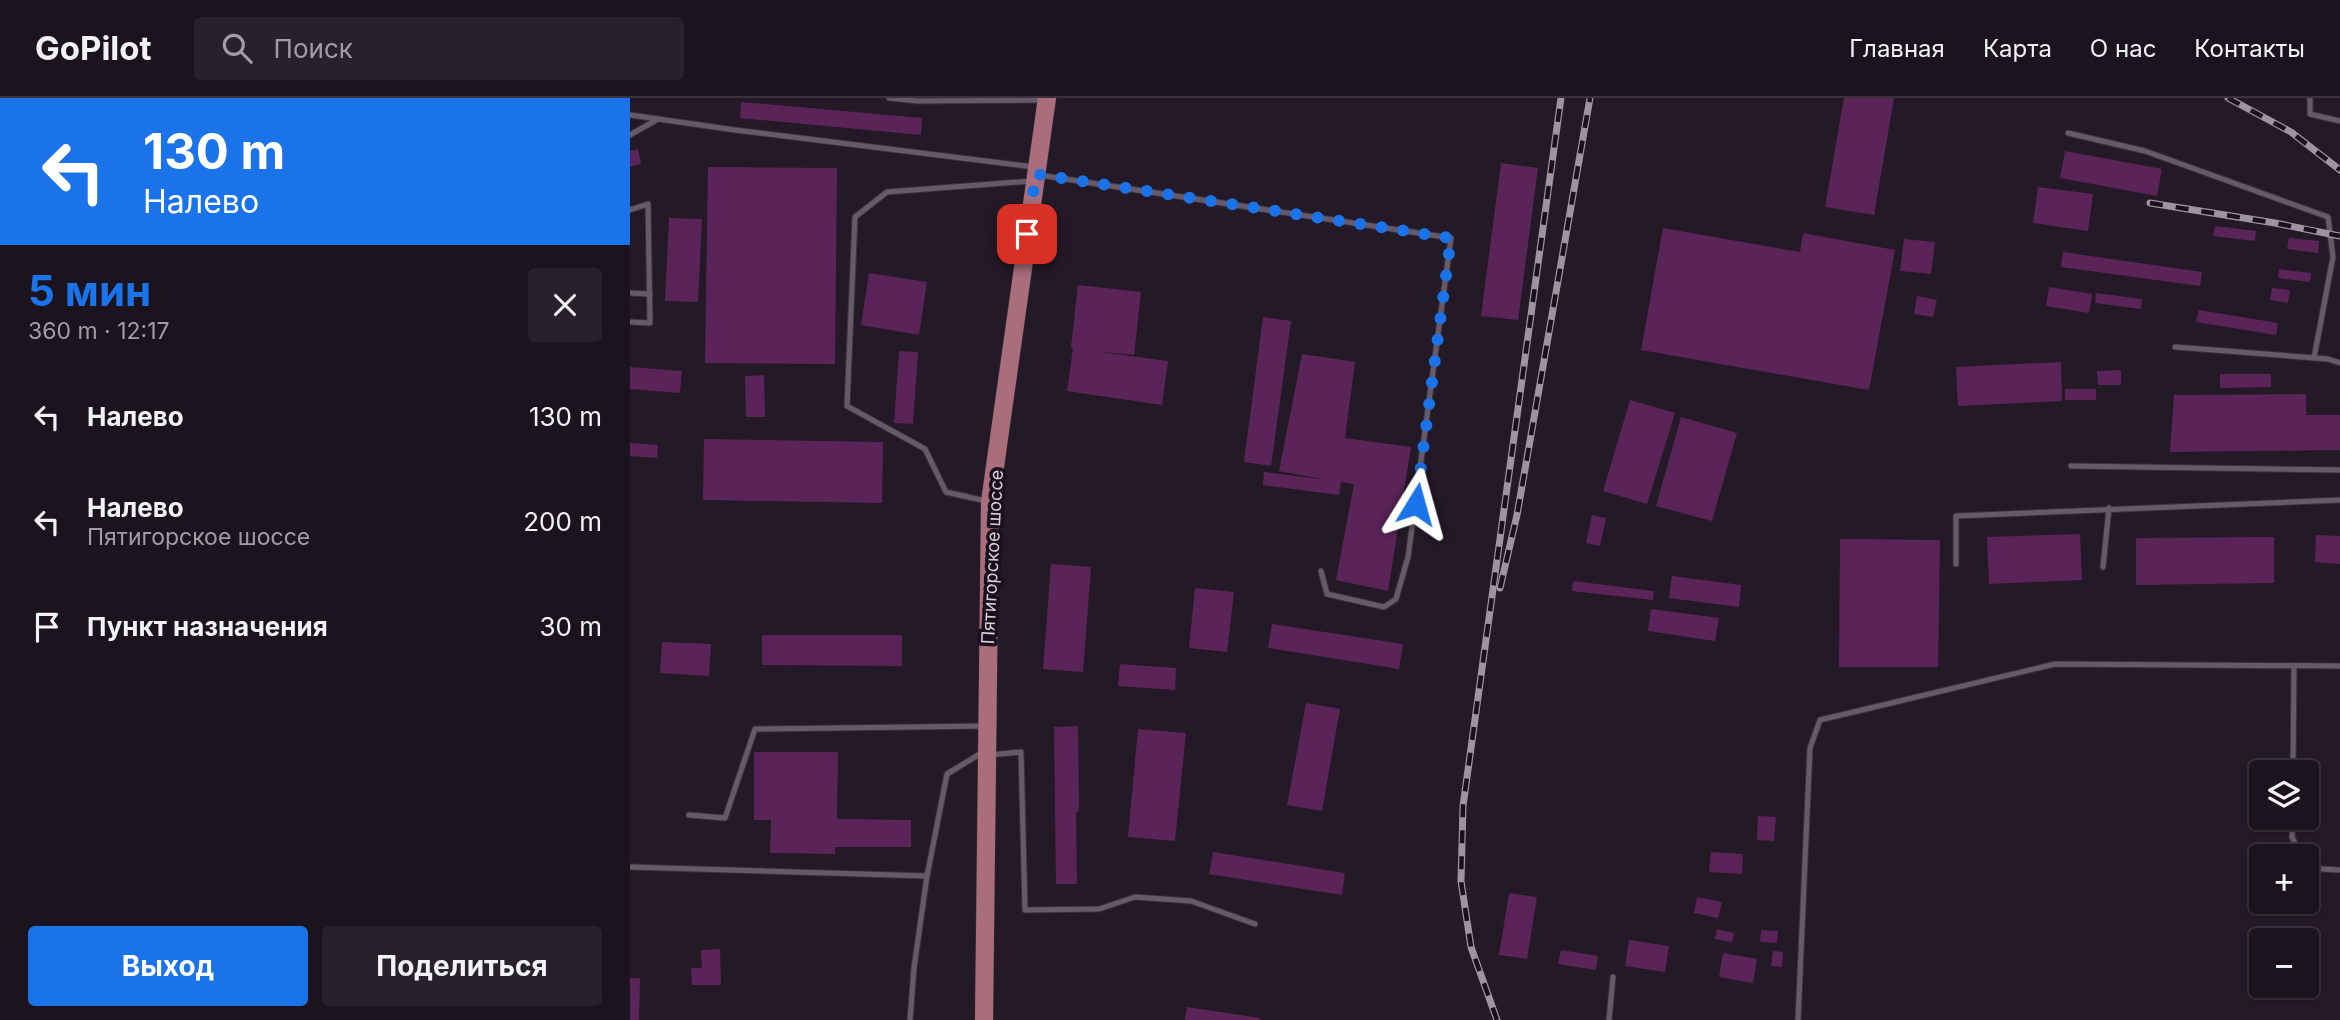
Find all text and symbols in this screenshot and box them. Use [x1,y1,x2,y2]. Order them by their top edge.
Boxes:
search box [194,17,684,80]
text: GoPilot [35,28,152,68]
icon: search [218,29,256,67]
text: Поиск [274,33,353,64]
text: Главная [1849,34,1945,63]
text: Карта [1983,34,2052,63]
text: О нас [2090,34,2156,63]
text: Контакты [2194,34,2305,63]
text: 130 m [143,122,285,181]
icon: left [28,126,119,217]
text: Налево [143,182,259,221]
pin [997,204,1057,264]
icon: arrive [1008,215,1046,253]
text: 5 мин [28,265,151,316]
button: close [528,268,602,342]
text: 360 m · 12:17 [28,317,170,345]
icon: left [28,398,66,436]
text: Налево [87,401,184,432]
text: 130 m [529,401,602,432]
position arrow [1379,467,1453,541]
street label: Пятигорское шоссе [977,469,1007,645]
text: Налево [87,492,184,523]
icon: left [28,503,66,541]
text: 200 m [523,506,602,537]
text: Пятигорское шоссе [87,523,310,551]
icon: arrive [28,608,66,646]
text: Пункт назначения [87,611,328,642]
text: 30 m [539,611,602,642]
map controls [2249,760,2319,998]
button: layers [2249,760,2319,830]
button: + [2249,844,2319,914]
button: Выход [28,926,308,1006]
button: Поделиться [322,926,602,1006]
button: − [2249,928,2319,998]

